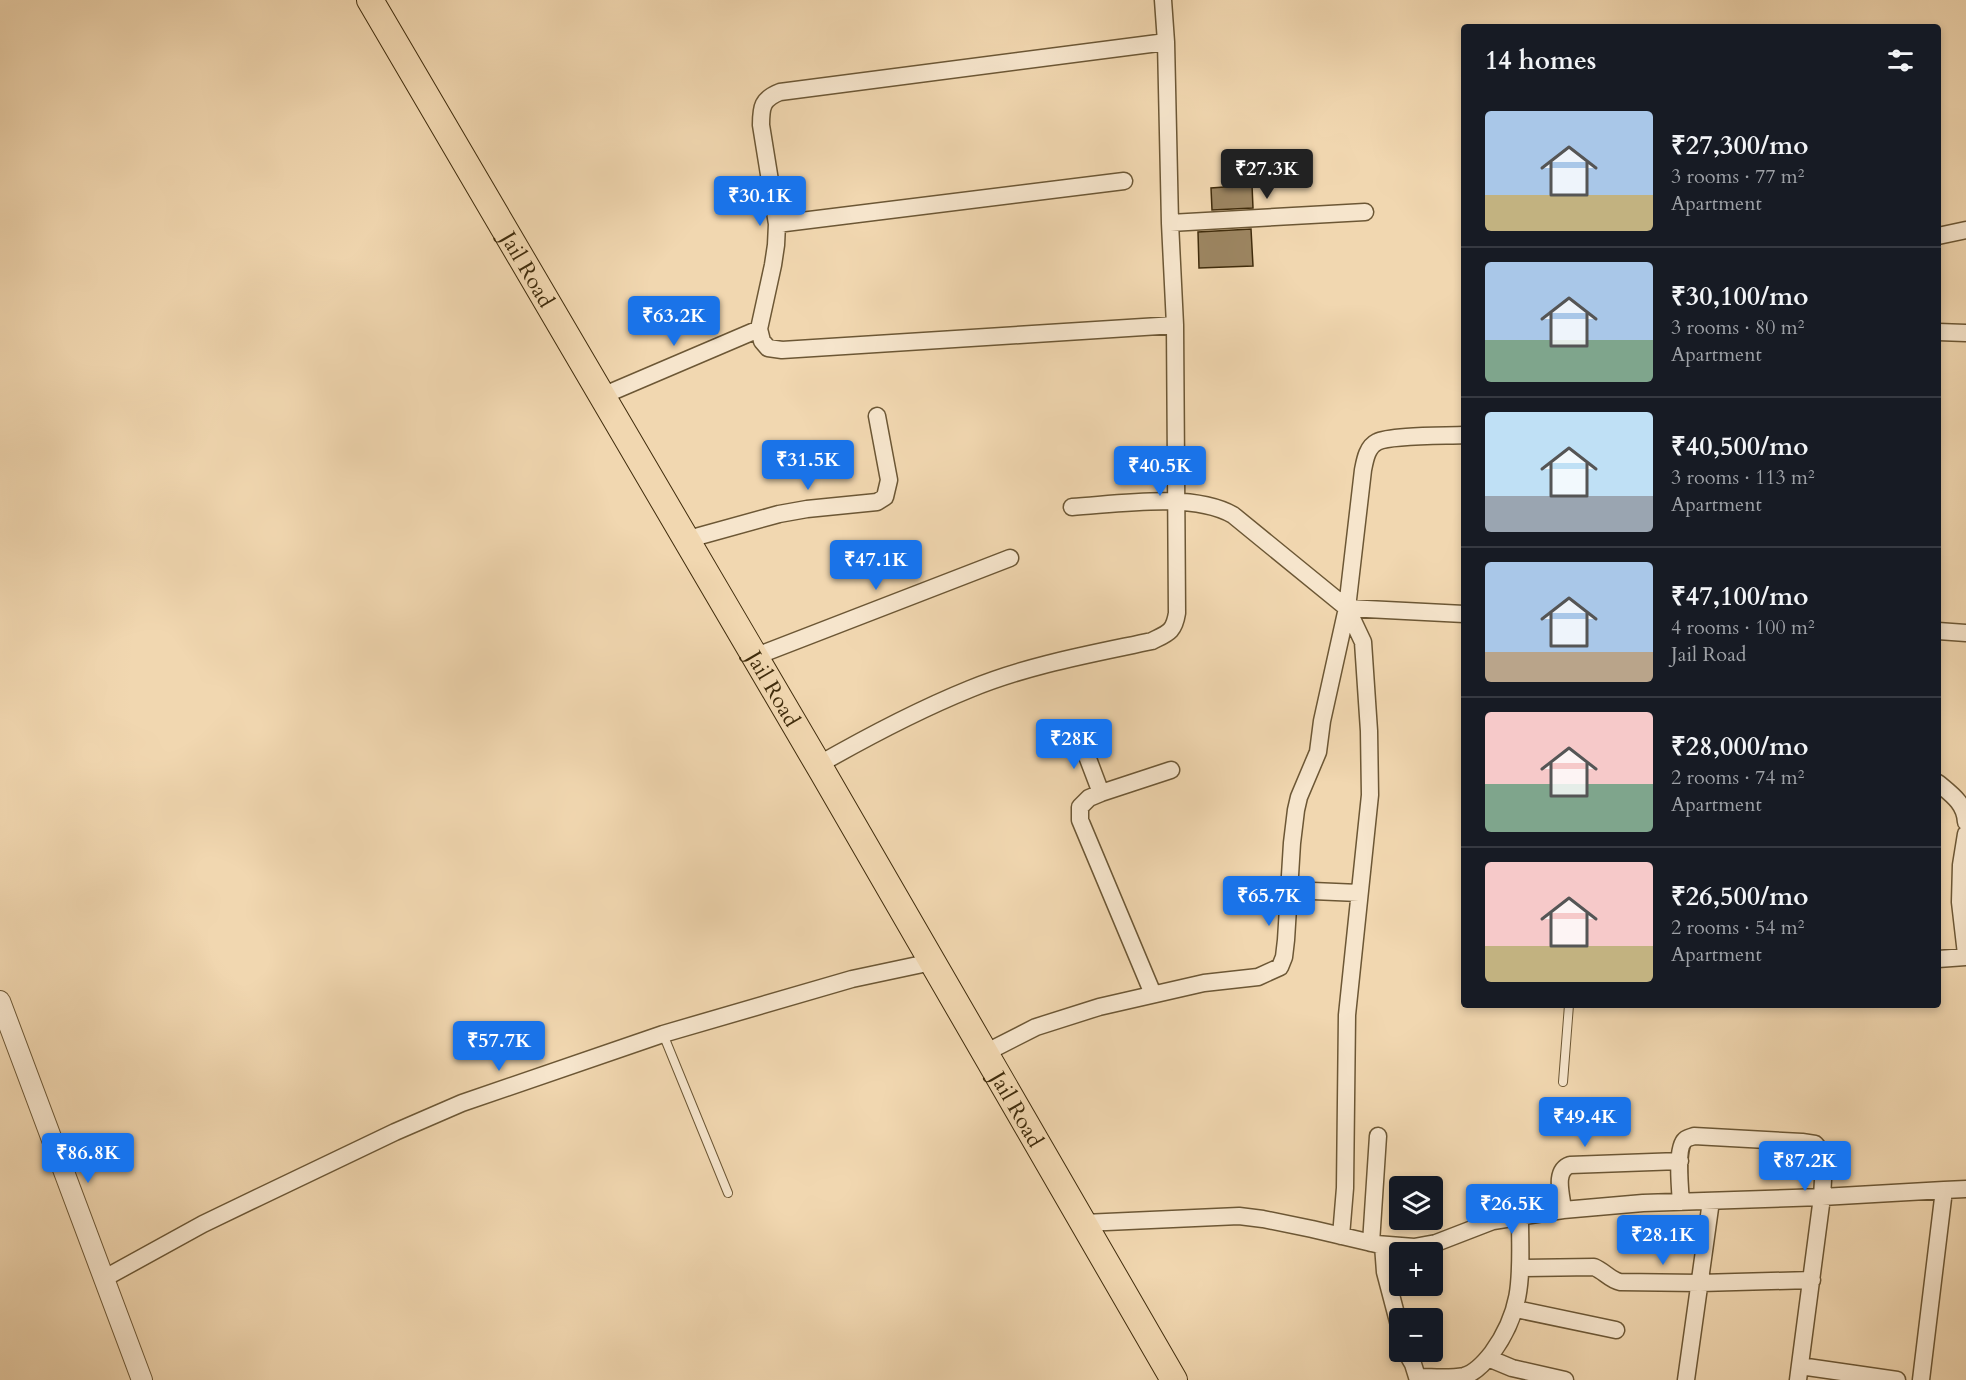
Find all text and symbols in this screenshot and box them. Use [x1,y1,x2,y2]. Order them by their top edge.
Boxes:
text: 14 homes [1485,43,1596,78]
icon: filters [1884,44,1917,77]
text: ₹27,300/mo [1671,128,1808,163]
icon: home [1533,135,1605,207]
pin: ₹27.3K [1218,149,1316,200]
text: ₹27.3K [1235,155,1299,182]
text: 3 rooms · 77 m² [1671,163,1804,190]
pin: ₹30.1K [711,176,809,227]
text: ₹30.1K [728,182,792,209]
text: Apartment [1671,190,1762,217]
street label: Jail Road [491,224,561,313]
text: ₹30,100/mo [1671,279,1808,314]
icon: home [1533,286,1605,358]
pin: ₹63.2K [625,296,723,347]
text: ₹63.2K [642,302,706,329]
text: 3 rooms · 80 m² [1671,314,1804,341]
text: Apartment [1671,341,1762,368]
text: ₹40,500/mo [1671,429,1808,464]
icon: home [1533,436,1605,508]
pin: ₹31.5K [759,440,857,491]
text: ₹31.5K [776,446,840,473]
pin: ₹40.5K [1111,446,1209,497]
text: ₹40.5K [1128,452,1192,479]
text: 3 rooms · 113 m² [1671,464,1815,491]
text: Apartment [1671,491,1762,518]
pin: ₹47.1K [827,540,925,591]
text: ₹47.1K [844,546,908,573]
text: ₹47,100/mo [1671,579,1808,614]
icon: home [1533,586,1605,658]
text: 4 rooms · 100 m² [1671,614,1815,641]
text: Jail Road [1671,641,1746,668]
street label: Jail Road [737,643,807,733]
pin: ₹28K [1038,719,1110,770]
text: ₹28K [1050,725,1098,752]
text: ₹28,000/mo [1671,729,1808,764]
icon: home [1533,736,1605,808]
text: 2 rooms · 74 m² [1671,764,1804,791]
text: Apartment [1671,791,1762,818]
pin: ₹65.7K [1220,876,1318,927]
text: ₹26,500/mo [1671,879,1808,914]
text: ₹65.7K [1237,882,1301,909]
icon: home [1533,886,1605,958]
text: 2 rooms · 54 m² [1671,914,1804,941]
text: Apartment [1671,941,1762,968]
pin: ₹57.7K [450,1021,548,1072]
text: ₹57.7K [467,1027,531,1054]
street label: Jail Road [981,1063,1050,1153]
pin: ₹49.4K [1536,1097,1634,1148]
text: ₹49.4K [1553,1103,1617,1130]
pin: ₹86.8K [39,1133,137,1184]
text: ₹86.8K [56,1139,120,1166]
pin: ₹87.2K [1756,1141,1854,1192]
text: ₹87.2K [1773,1147,1837,1174]
map controls [1389,1176,1443,1362]
button: layers [1389,1176,1443,1230]
pin: ₹26.5K [1463,1184,1561,1235]
text: ₹26.5K [1480,1190,1544,1217]
pin: ₹28.1K [1614,1215,1712,1266]
text: ₹28.1K [1631,1221,1695,1248]
button: + [1389,1242,1443,1296]
button: − [1389,1308,1443,1362]

